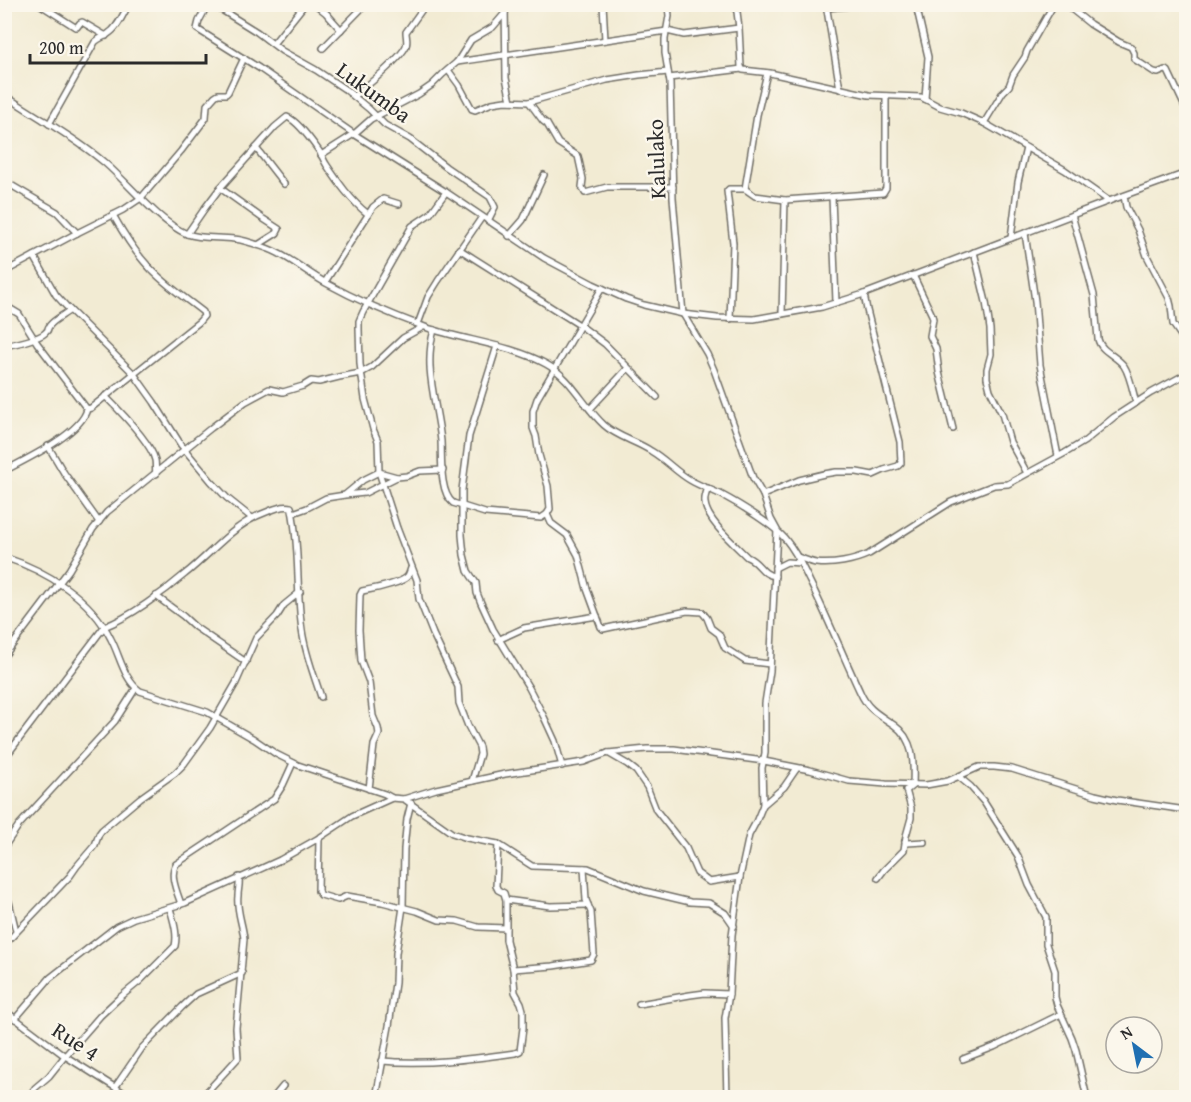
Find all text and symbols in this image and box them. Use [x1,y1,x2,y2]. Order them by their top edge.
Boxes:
scale bar [30,27,206,65]
text: 200 m [39,34,84,61]
street label: Lukumba [330,54,418,130]
street label: Kalulako [639,118,673,200]
street label: Rue 4 [46,1014,106,1068]
north arrow [1104,1015,1164,1075]
text: N [1115,1019,1137,1045]

